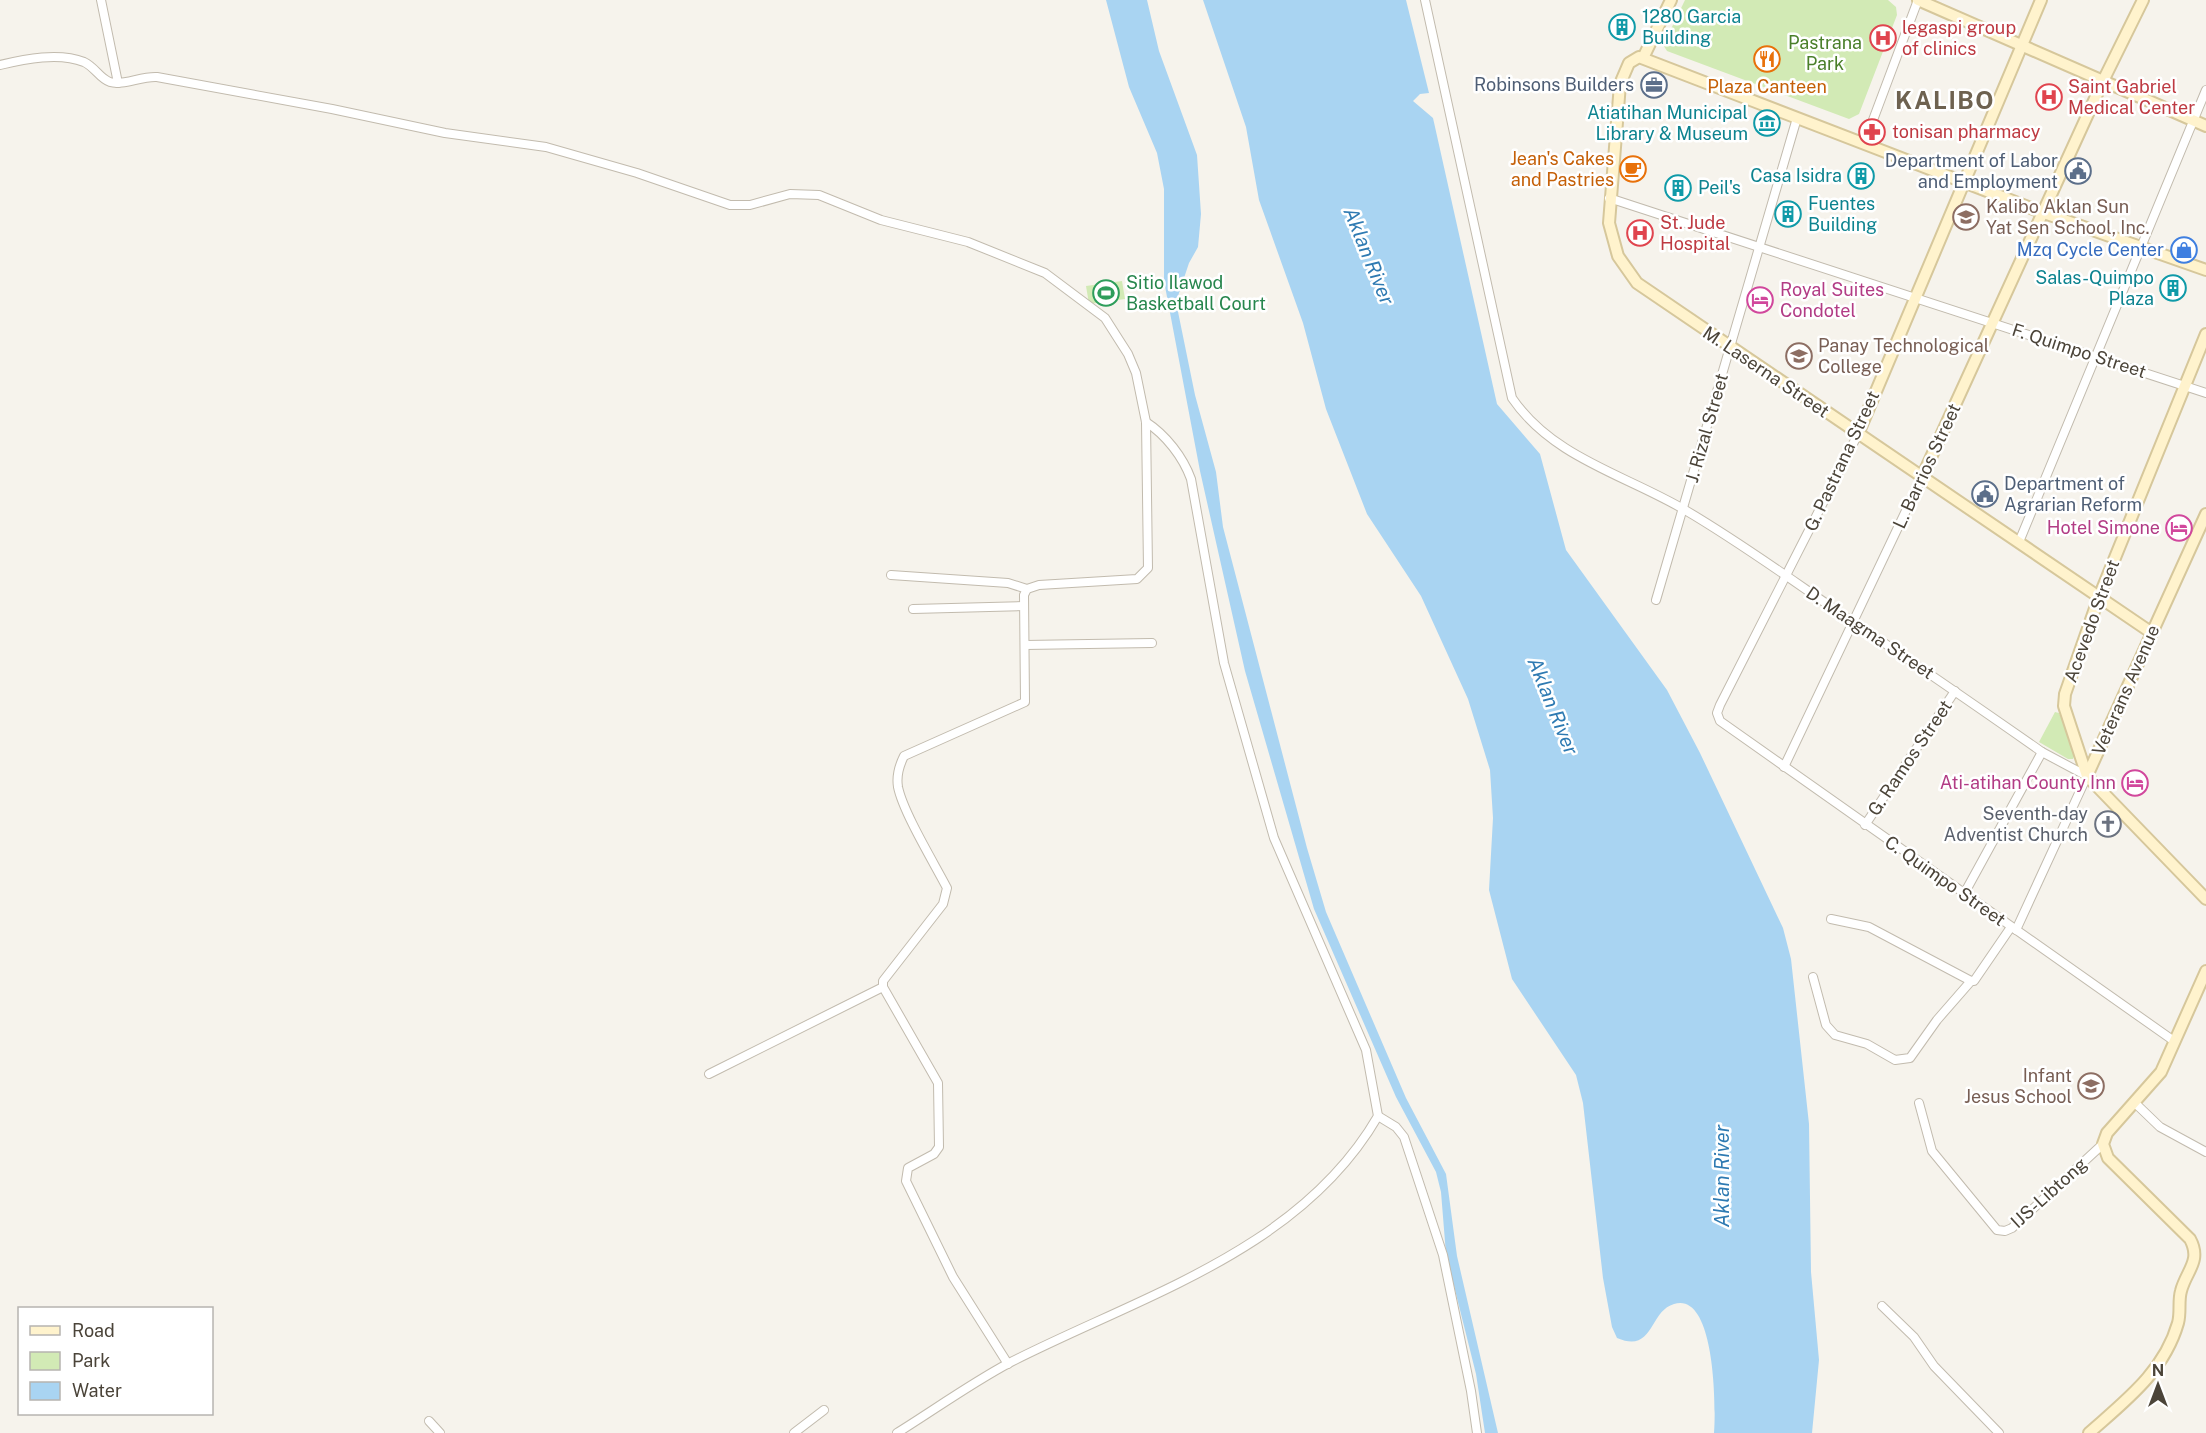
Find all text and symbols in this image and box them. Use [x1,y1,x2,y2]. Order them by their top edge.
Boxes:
place label: 1280 Garcia Building [1642,6,1741,48]
building icon: 1280 Garcia Building [1607,12,1637,42]
place label: legaspi group of clinics [1902,17,2016,59]
hospital icon: legaspi group of clinics [1868,23,1898,53]
park label: Pastrana Park [1788,32,1862,74]
restaurant icon: Plaza Canteen [1752,44,1782,74]
office icon: Robinsons Builders [1639,70,1669,100]
place label: Robinsons Builders [1474,74,1634,95]
place label: Plaza Canteen [1707,76,1827,97]
place label: Saint Gabriel Medical Center [2068,76,2195,118]
hospital icon: Saint Gabriel Medical Center [2034,82,2064,112]
district label: KALIBO [1895,86,1995,114]
place label: Atiatihan Municipal Library & Museum [1587,102,1748,144]
museum icon: Atiatihan Municipal Library & Museum [1752,108,1782,138]
pharmacy icon: tonisan pharmacy [1857,117,1887,147]
place label: tonisan pharmacy [1892,121,2041,142]
place label: Jean's Cakes and Pastries [1510,148,1614,190]
place label: Department of Labor and Employment [1885,150,2058,192]
cafe icon: Jean's Cakes and Pastries [1618,154,1648,184]
public building icon: Department of Labor and Employment [2063,156,2093,186]
building icon: Casa Isidra [1846,161,1876,191]
place label: Casa Isidra [1750,165,1842,186]
building icon: Peil's [1663,173,1693,203]
place label: Peil's [1698,177,1741,198]
place label: Fuentes Building [1808,193,1877,235]
place label: Kalibo Aklan Sun Yat Sen School, Inc. [1986,196,2150,238]
building icon: Fuentes Building [1773,199,1803,229]
school or university icon: Kalibo Aklan Sun Yat Sen School, Inc. [1951,202,1981,232]
water label: Aklan River [1339,204,1400,308]
place label: St. Jude Hospital [1660,212,1730,254]
hospital icon: St. Jude Hospital [1625,218,1655,248]
shop icon: Mzq Cycle Center [2169,235,2199,265]
place label: Mzq Cycle Center [2017,239,2164,260]
place label: Salas-Quimpo Plaza [2035,267,2154,309]
place label: Sitio Ilawod Basketball Court [1126,272,1266,314]
building icon: Salas-Quimpo Plaza [2158,273,2188,303]
sports icon: Sitio Ilawod Basketball Court [1091,278,1121,308]
place label: Royal Suites Condotel [1780,279,1884,321]
hotel icon: Royal Suites Condotel [1745,285,1775,315]
street label: F. Quimpo Street [2009,319,2149,382]
street label: M. Laserna Street [1699,322,1833,422]
place label: Panay Technological College [1818,335,1989,377]
school or university icon: Panay Technological College [1784,341,1814,371]
street label: J. Rizal Street [1681,371,1732,485]
street label: G. Pastrana Street [1800,387,1883,534]
street label: L. Barrios Street [1888,400,1965,532]
place label: Department of Agrarian Reform [2004,473,2142,515]
public building icon: Department of Agrarian Reform [1970,479,2000,509]
hotel icon: Hotel Simone [2164,513,2194,543]
place label: Hotel Simone [2047,517,2160,538]
street label: Acevedo Street [2060,557,2123,685]
street label: D. Maagma Street [1802,582,1938,683]
street label: Veterans Avenue [2087,621,2164,758]
water label: Aklan River [1523,654,1584,758]
street label: G. Ramos Street [1863,696,1956,820]
hotel icon: Ati-atihan County Inn [2120,768,2150,798]
place label: Ati-atihan County Inn [1940,772,2116,793]
place label: Seventh-day Adventist Church [1944,803,2088,845]
church icon: Seventh-day Adventist Church [2093,809,2123,839]
street label: C. Quimpo Street [1881,831,2010,930]
place label: Infant Jesus School [1964,1065,2072,1107]
school or university icon: Infant Jesus School [2076,1071,2106,1101]
water label: Aklan River [1710,1124,1734,1227]
street label: IJS-Libtong [2006,1153,2091,1232]
legend [18,1307,213,1415]
text: Road [72,1320,115,1341]
text: Park [72,1350,110,1371]
north arrow [2128,1355,2188,1415]
text: N [2152,1361,2164,1380]
text: Water [72,1380,122,1401]

